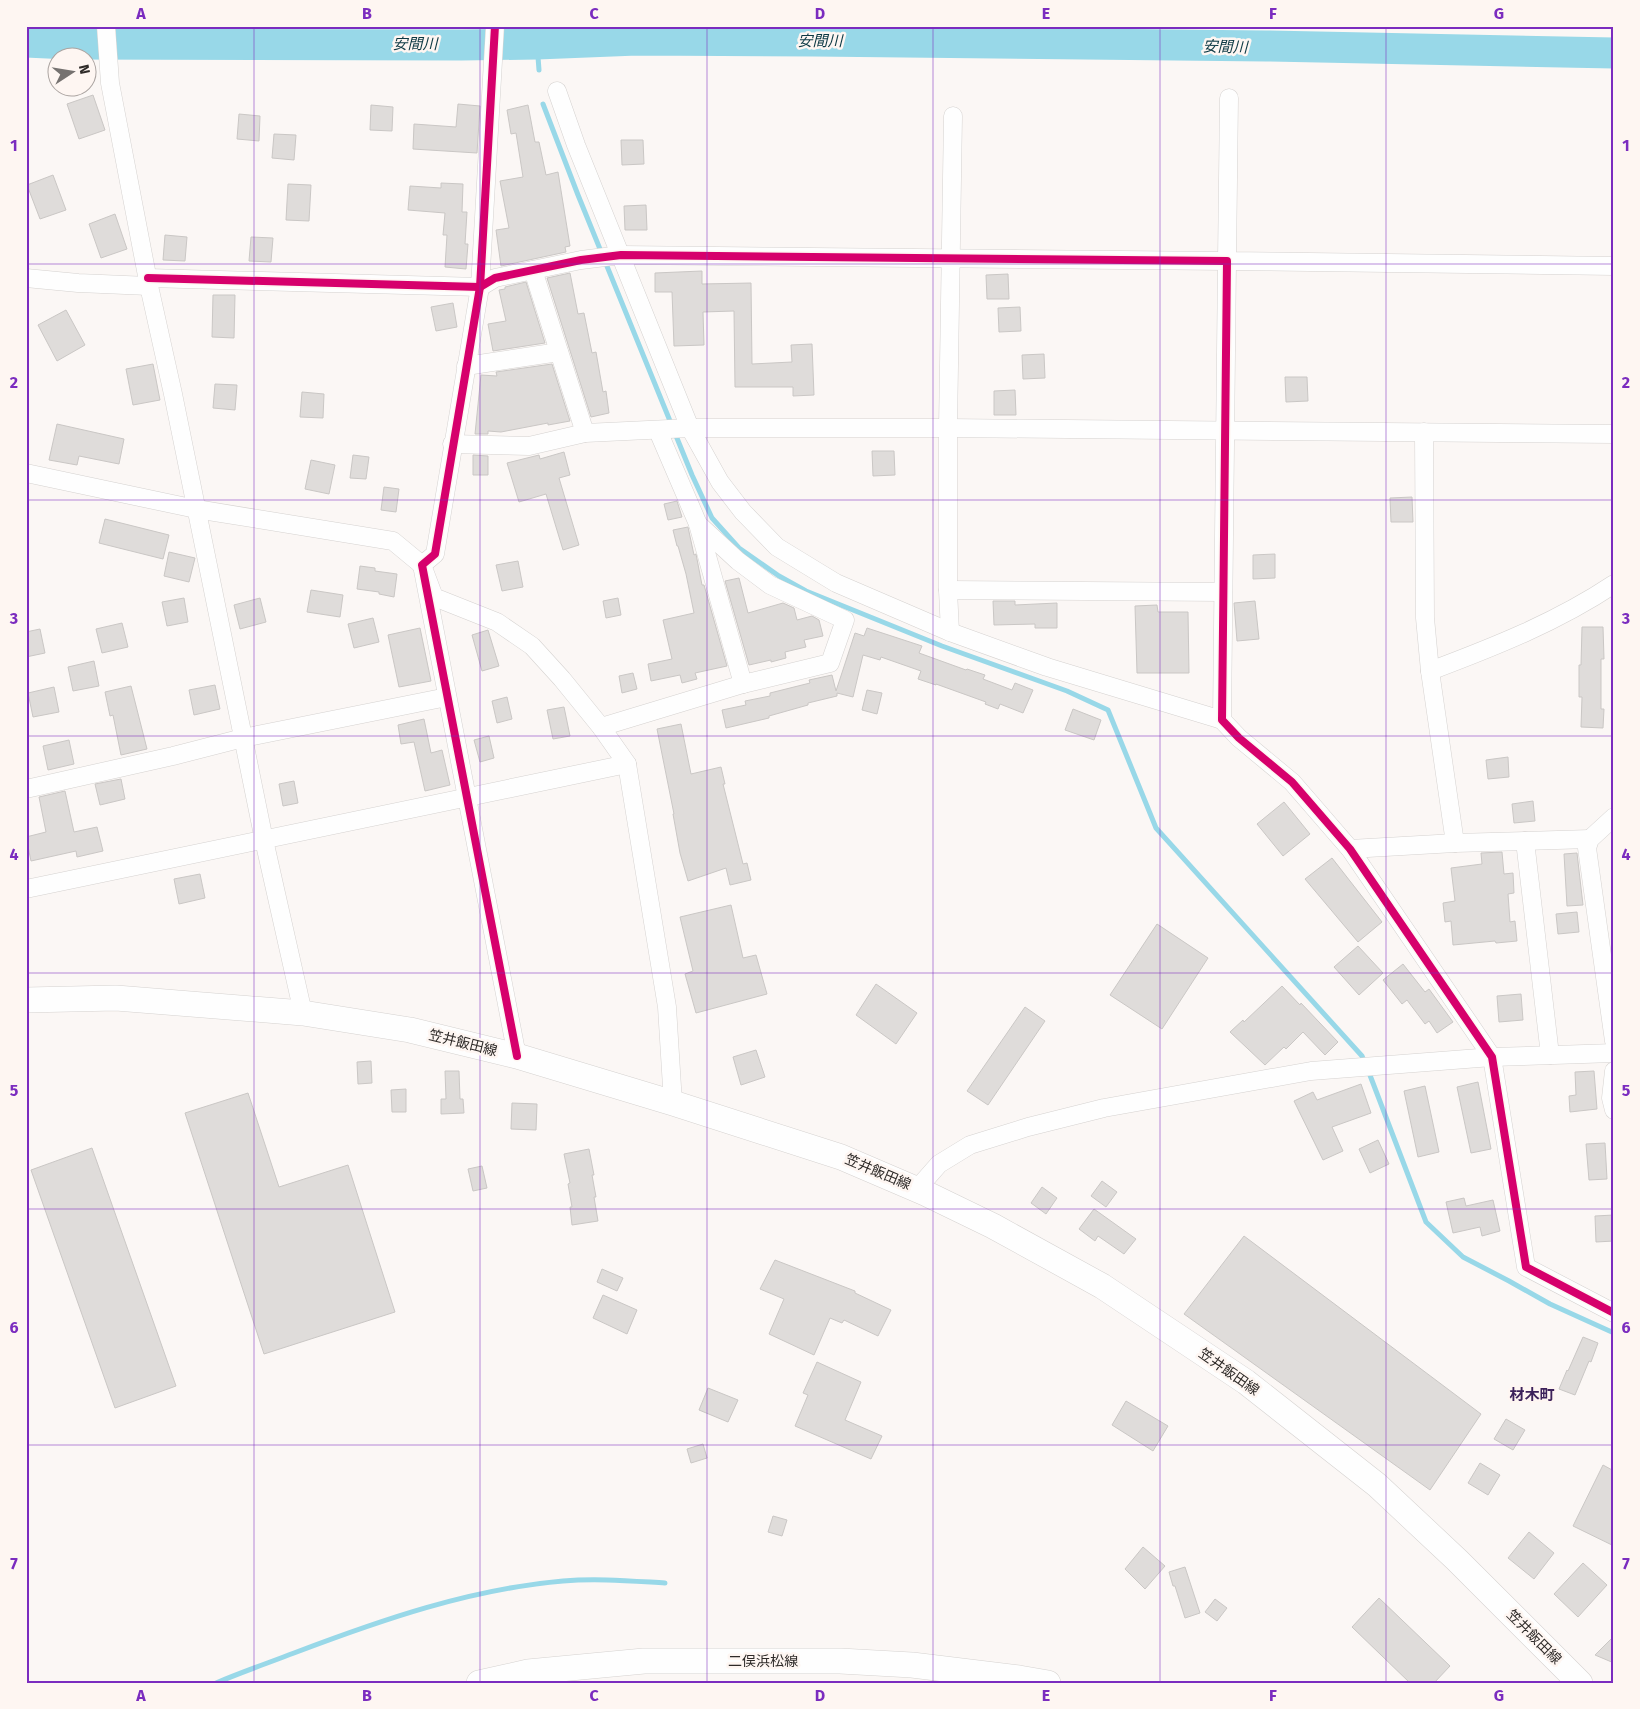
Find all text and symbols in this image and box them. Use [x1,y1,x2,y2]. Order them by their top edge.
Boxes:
text: A [135,4,146,23]
text: B [362,4,372,23]
text: C [589,4,599,23]
text: D [815,4,825,23]
text: E [1042,4,1050,23]
text: F [1269,4,1277,23]
text: G [1494,4,1504,23]
water label: 安間川 [797,32,844,50]
water label: 安間川 [392,35,439,53]
water label: 安間川 [1202,38,1250,56]
north arrow [48,48,98,98]
text: N [75,63,94,76]
text: 1 [10,136,18,155]
text: 1 [1622,136,1630,155]
text: 2 [10,373,18,392]
text: 2 [1622,373,1630,392]
text: 3 [9,609,18,628]
text: 3 [1621,609,1630,628]
text: 4 [9,845,19,864]
text: 4 [1621,845,1631,864]
street label: 笠井飯田線 [427,1026,499,1060]
text: 5 [10,1081,19,1100]
text: 5 [1622,1081,1631,1100]
street label: 笠井飯田線 [842,1151,914,1193]
text: 6 [9,1318,19,1337]
text: 6 [1621,1318,1631,1337]
street label: 笠井飯田線 [1195,1345,1263,1399]
district label: 材木町 [1509,1386,1555,1404]
text: 7 [10,1554,18,1573]
text: 7 [1622,1554,1630,1573]
street label: 笠井飯田線 [1503,1606,1565,1668]
street label: 二俣浜松線 [728,1653,798,1670]
text: A [135,1686,146,1705]
text: B [362,1686,372,1705]
text: C [589,1686,599,1705]
text: D [815,1686,825,1705]
text: E [1042,1686,1050,1705]
text: F [1269,1686,1277,1705]
text: G [1494,1686,1504,1705]

